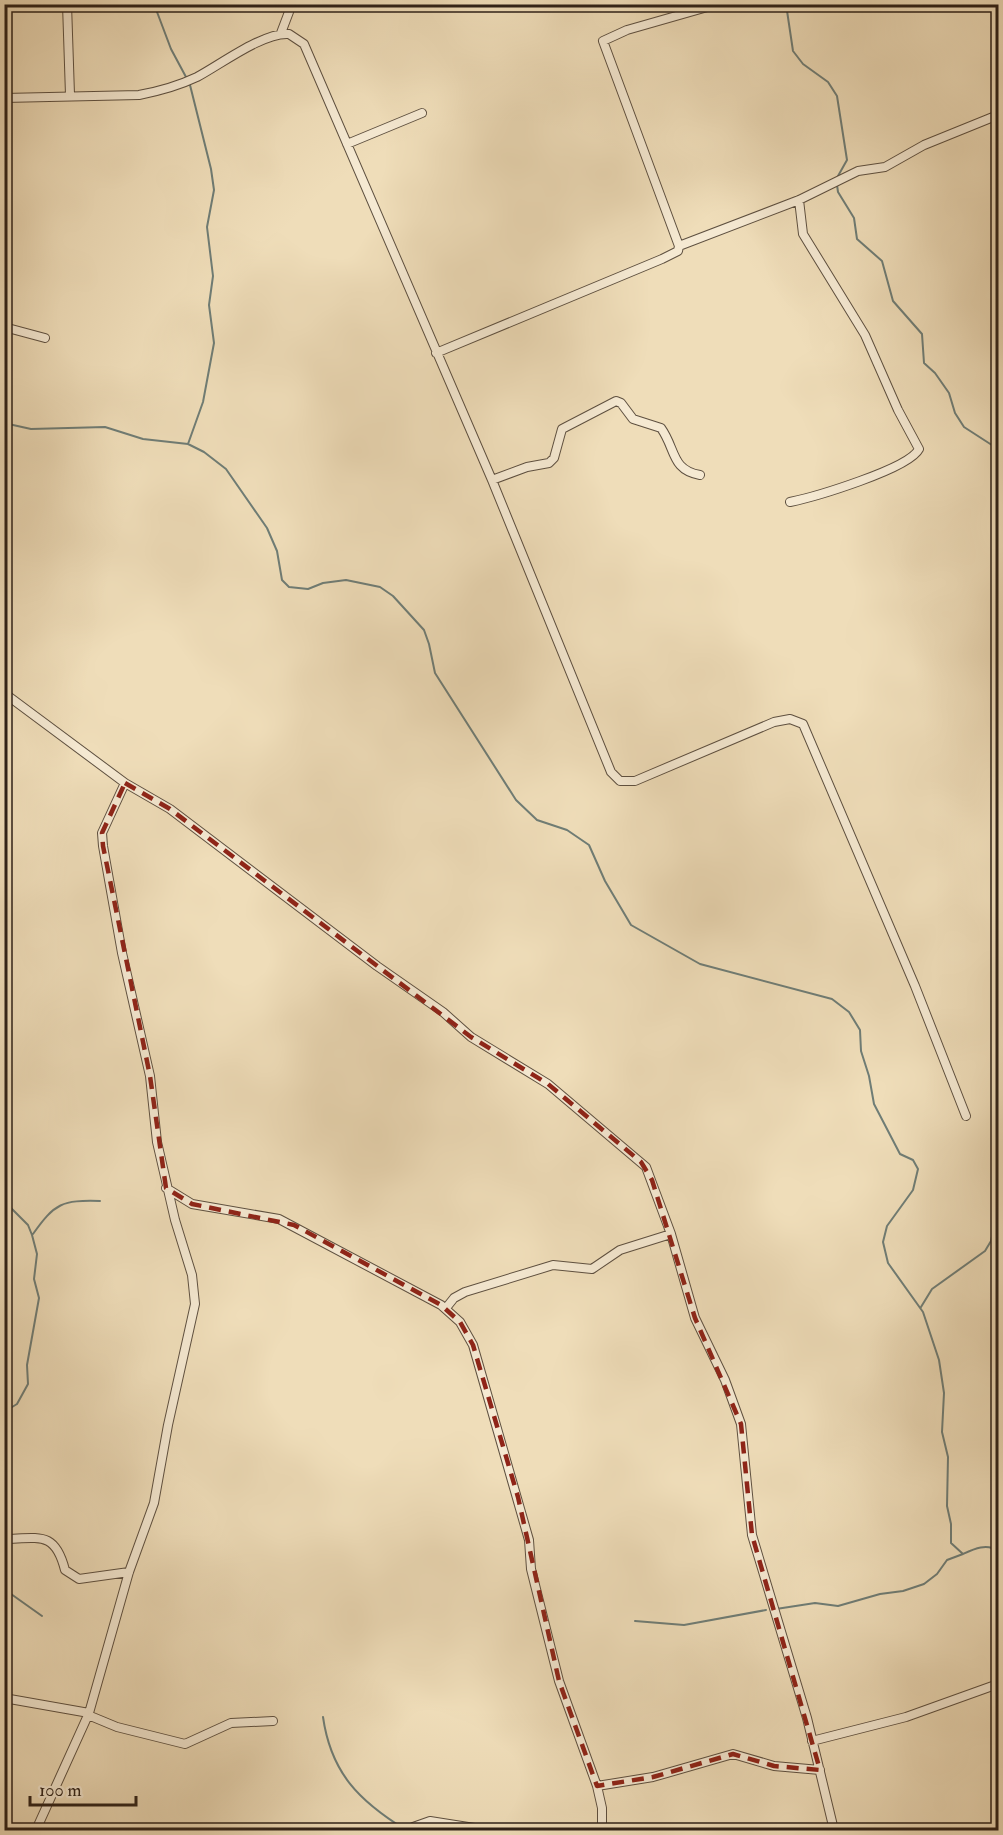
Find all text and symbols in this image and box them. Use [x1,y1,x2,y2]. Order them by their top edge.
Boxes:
scale bar [30,1769,136,1807]
text: 100 m [39,1779,82,1802]

